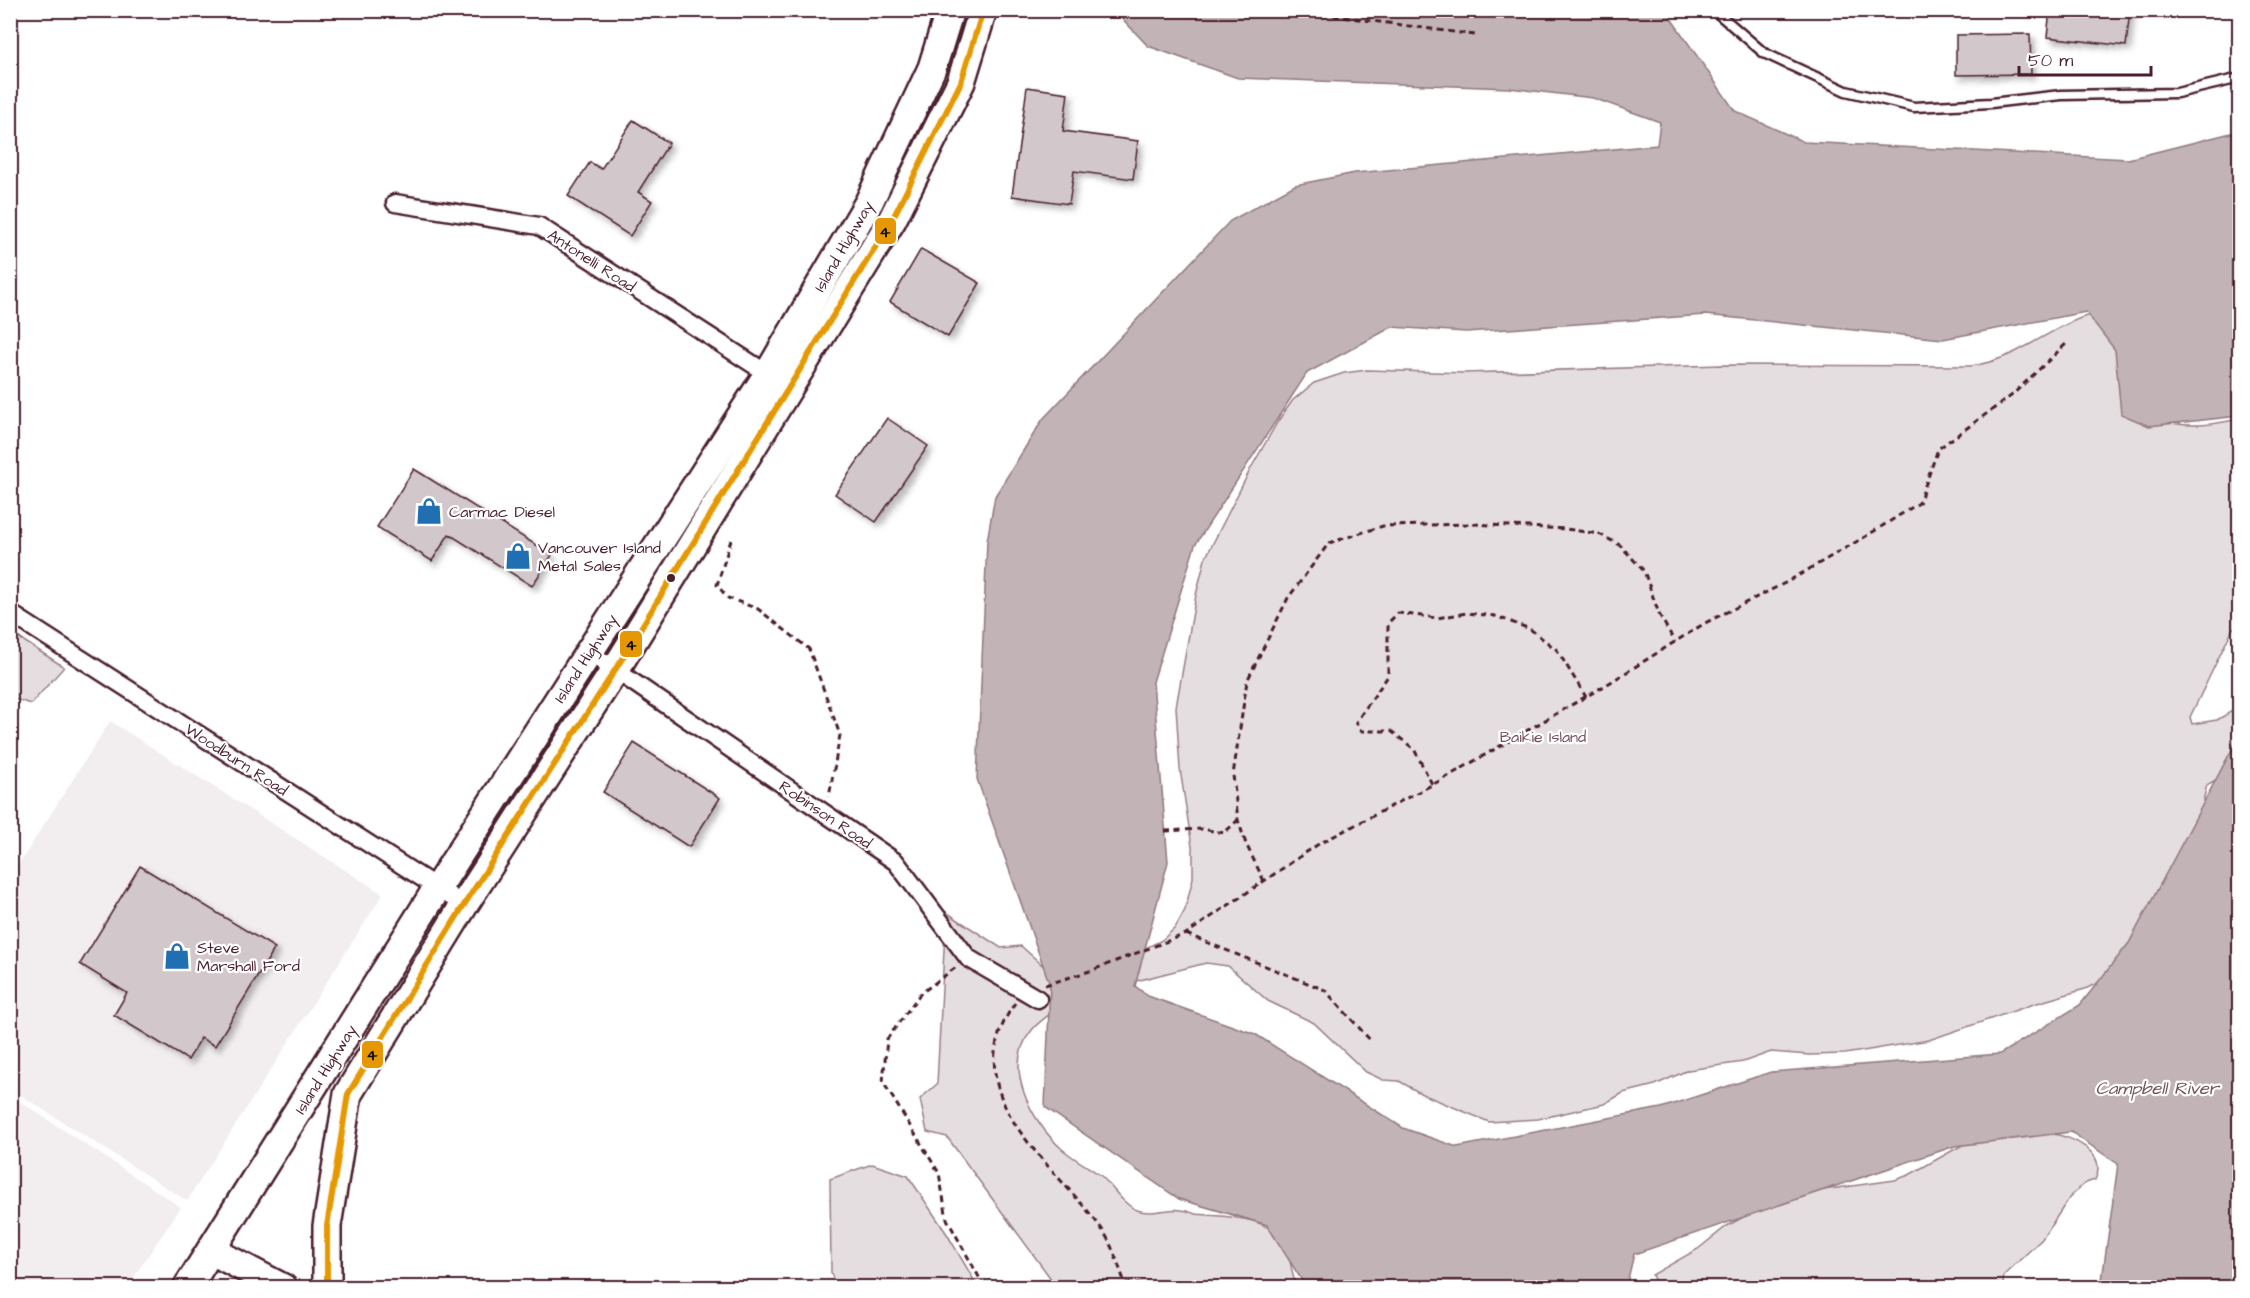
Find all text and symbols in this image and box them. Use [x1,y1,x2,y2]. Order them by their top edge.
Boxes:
scale bar [2019,39,2151,77]
text: 50 m [2028,48,2073,73]
street label: Island Highway [809,197,880,297]
line badge: 4 [874,217,897,245]
text: 4 [880,221,891,243]
street label: Antonelli Road [543,224,640,298]
shop icon: Carmac Diesel [414,496,444,526]
place label: Carmac Diesel [449,501,555,523]
place label: Vancouver Island Metal Sales [538,537,661,577]
shop icon: Vancouver Island Metal Sales [503,541,533,571]
unlabelled marker [665,572,677,584]
street label: Island Highway [549,610,624,708]
line badge: 4 [619,630,643,658]
text: 4 [626,634,637,656]
street label: Woodburn Road [181,718,292,801]
park label: Baikie Island [1500,726,1586,748]
street label: Robinson Road [775,776,876,854]
place label: Steve Marshall Ford [197,937,300,977]
shop icon: Steve Marshall Ford [162,941,192,971]
street label: Island Highway [290,1020,363,1119]
line badge: 4 [361,1040,384,1069]
text: 4 [367,1044,378,1066]
water label: Campbell River [2095,1076,2221,1101]

